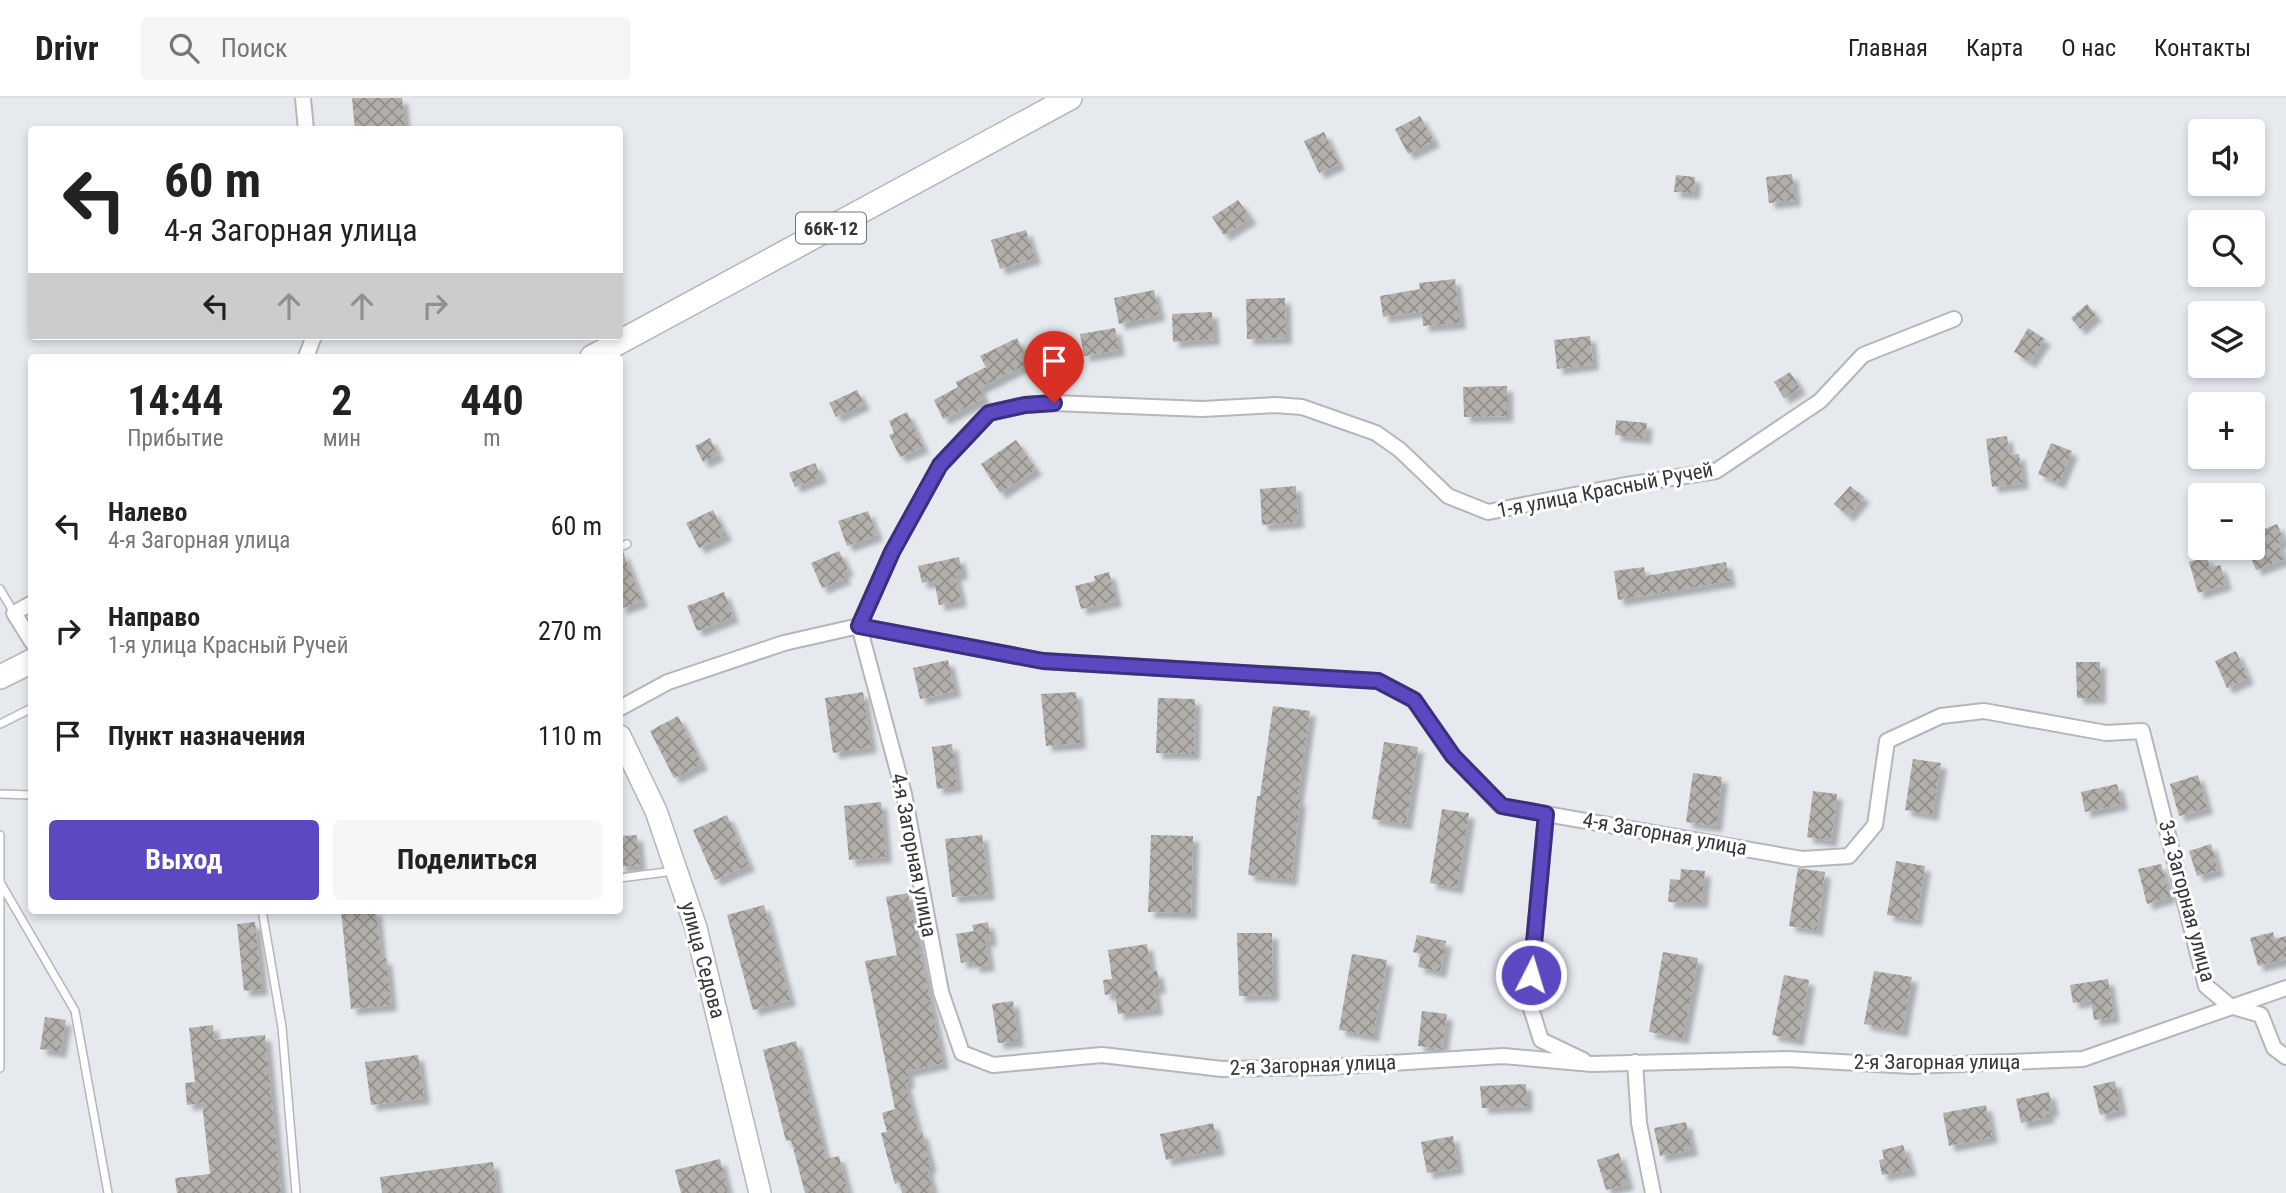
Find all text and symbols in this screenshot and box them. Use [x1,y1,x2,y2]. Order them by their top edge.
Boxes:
search box [141,17,631,80]
text: Drivr [35,29,99,68]
icon: search [165,29,203,67]
text: Поиск [221,33,288,63]
text: Главная [1848,34,1928,62]
text: Карта [1966,34,2023,62]
text: О нас [2061,34,2116,62]
text: Контакты [2154,34,2251,62]
map controls [2188,119,2265,560]
button: sound [2188,119,2265,196]
text: 60 m [164,152,261,209]
icon: left [49,154,140,245]
button: search [2188,210,2265,287]
text: 4-я Загорная улица [164,211,418,249]
road number: 66К-12 [796,212,866,244]
icon: left [197,287,235,325]
icon: ahead [270,287,308,325]
icon: ahead [343,287,381,325]
icon: right [416,287,454,325]
button: layers [2188,301,2265,378]
pin [1024,331,1084,403]
icon: arrive [1035,342,1073,380]
text: 14:44 [127,376,224,425]
text: 2 [331,376,352,425]
text: 440 [460,376,524,425]
button: + [2188,392,2265,469]
text: Прибытие [127,425,224,452]
text: мин [323,425,361,452]
text: m [483,425,501,452]
street label: 1-я улица Красный Ручей [1495,457,1715,523]
button: − [2188,483,2265,560]
text: Налево [108,497,188,527]
icon: left [49,507,87,545]
text: 60 m [551,511,602,541]
text: 4-я Загорная улица [108,527,290,554]
text: Направо [108,602,200,632]
icon: right [49,612,87,650]
text: 270 m [538,616,602,646]
text: 1-я улица Красный Ручей [108,632,348,659]
icon: arrive [49,717,87,755]
text: Пункт назначения [108,721,306,751]
text: 110 m [538,721,602,751]
street label: 4-я Загорная улица [886,771,942,939]
street label: 4-я Загорная улица [1581,808,1749,860]
street label: 3-я Загорная улица [2154,818,2220,984]
button: Выход [49,820,319,900]
button: Поделиться [333,820,602,900]
street label: улица Седова [676,899,730,1021]
position arrow [1494,938,1568,1012]
street label: 2-я Загорная улица [1229,1050,1397,1080]
street label: 2-я Загорная улица [1854,1050,2020,1074]

